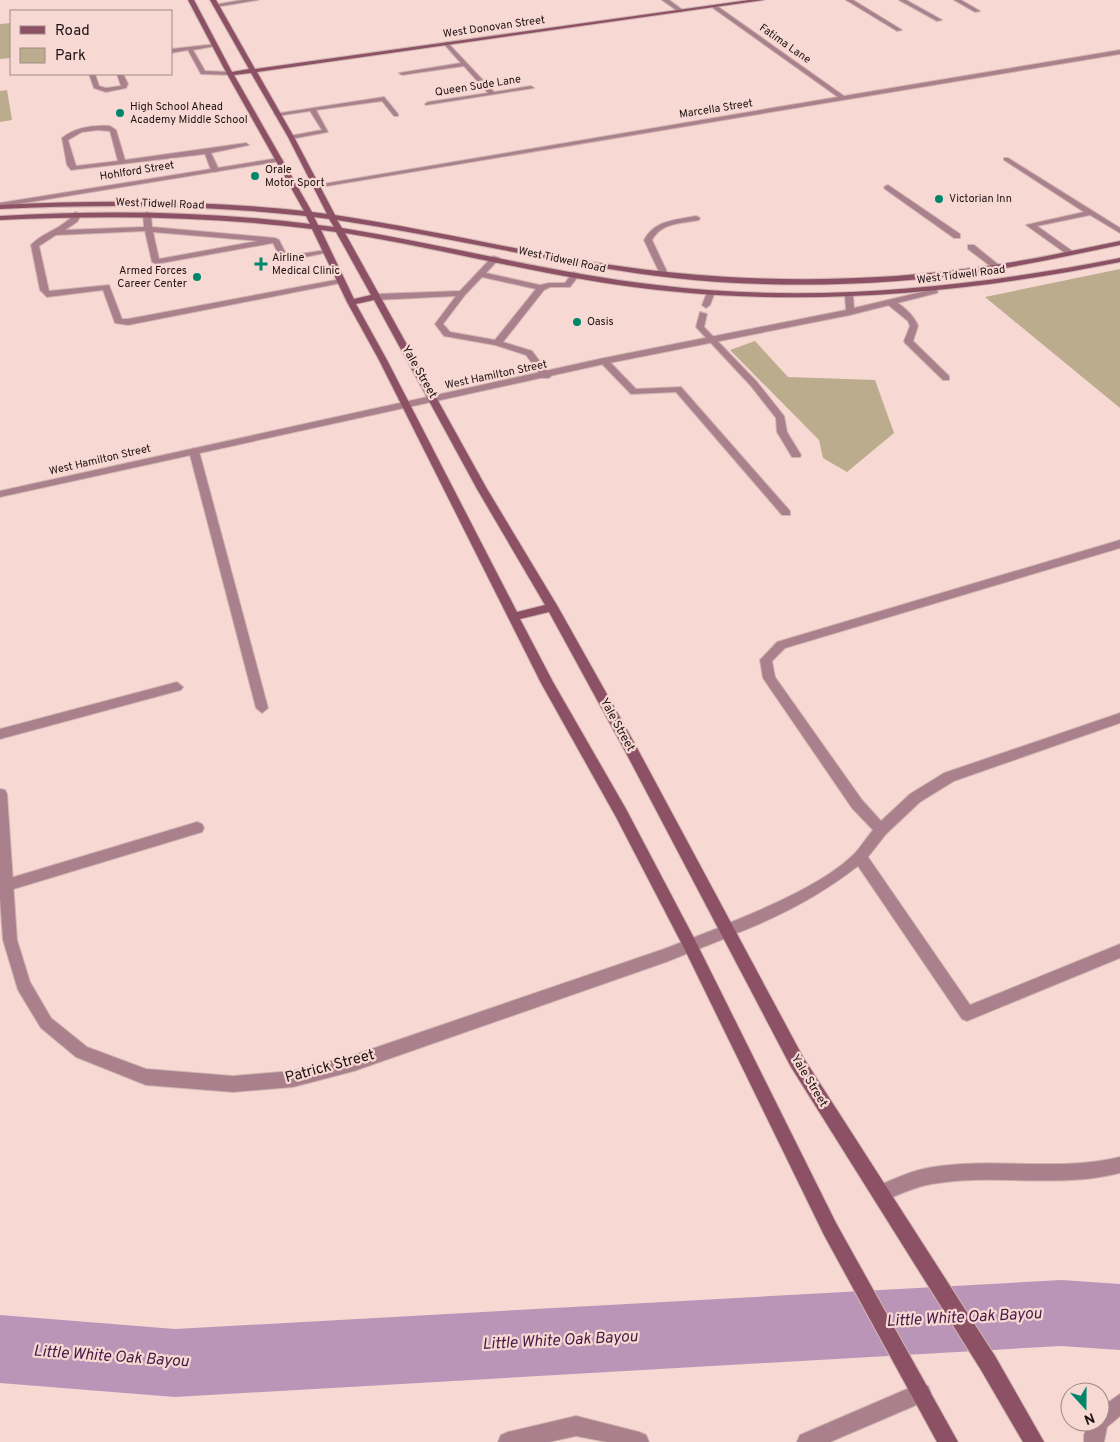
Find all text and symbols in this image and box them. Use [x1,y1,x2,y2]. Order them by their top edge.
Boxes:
legend [10,10,172,75]
street label: West Donovan Street [442,13,546,41]
street label: Fatima Lane [757,21,814,67]
text: Road [55,22,90,41]
text: Park [55,47,86,66]
street label: Queen Sude Lane [434,72,522,100]
street label: Marcella Street [678,96,754,122]
place label: High School Ahead Academy Middle School [130,100,248,127]
marker: High School Ahead Academy Middle School [114,107,126,119]
street label: Hohlford Street [99,158,175,184]
place label: Orale Motor Sport [265,163,325,190]
marker: Orale Motor Sport [249,170,261,182]
place label: Victorian Inn [949,192,1012,206]
marker: Victorian Inn [933,193,945,205]
street label: West Tidwell Road [115,195,205,213]
street label: West Tidwell Road [517,244,607,276]
place label: Airline Medical Clinic [272,251,340,278]
marker: Airline Medical Clinic [254,257,268,271]
street label: West Tidwell Road [916,263,1006,287]
place label: Armed Forces Career Center [117,264,188,291]
marker: Armed Forces Career Center [191,271,203,283]
place label: Oasis [587,315,614,329]
marker: Oasis [571,316,583,328]
street label: Yale Street [397,343,441,401]
street label: West Hamilton Street [444,357,548,393]
street label: West Hamilton Street [48,441,152,479]
street label: Yale Street [596,695,638,755]
street label: Patrick Street [283,1046,377,1088]
street label: Yale Street [787,1052,831,1110]
water label: Little White Oak Bayou [886,1304,1043,1332]
water label: Little White Oak Bayou [482,1327,639,1355]
water label: Little White Oak Bayou [33,1342,190,1372]
north arrow [1060,1382,1110,1432]
text: N [1081,1408,1097,1427]

